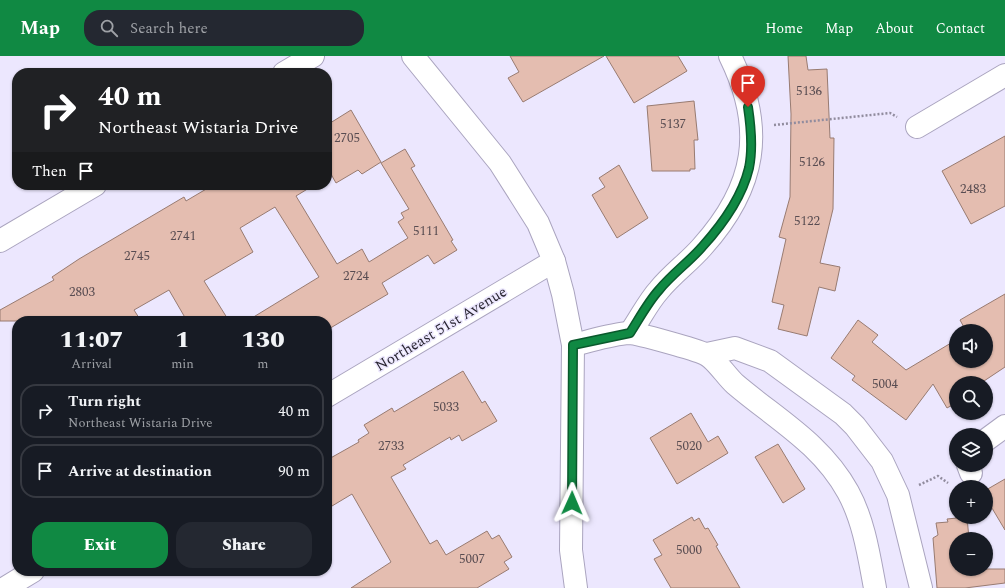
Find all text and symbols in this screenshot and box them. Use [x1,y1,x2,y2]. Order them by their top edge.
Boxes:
search box [84,10,364,46]
text: Map [20,14,60,43]
icon: search [98,17,120,39]
text: Search here [130,17,208,40]
text: Home [765,18,803,39]
text: Map [825,18,853,39]
text: About [875,18,914,39]
text: Contact [936,18,985,39]
pin [731,66,765,107]
icon: arrive [737,72,759,94]
text: 40 m [98,75,162,118]
house number: 5136 [796,81,823,101]
icon: right [32,84,84,136]
text: Northeast Wistaria Drive [98,114,298,141]
house number: 5137 [660,114,686,134]
house number: 2705 [334,128,360,148]
house number: 5126 [799,152,826,172]
text: Then [32,160,67,183]
icon: arrive [75,160,97,182]
house number: 2483 [960,179,987,199]
house number: 5122 [794,211,820,231]
house number: 5111 [413,221,439,241]
house number: 2741 [170,226,196,246]
house number: 2745 [124,246,150,266]
house number: 2724 [343,266,370,286]
street label: Northeast 51st Avenue [371,281,511,377]
house number: 2803 [69,282,96,302]
text: 11:07 [59,322,124,358]
text: 1 [175,322,190,358]
text: 130 [241,322,285,358]
map controls [949,324,993,576]
button: sound [949,324,993,368]
text: Arrival [71,354,112,374]
text: min [171,354,194,374]
text: m [257,354,269,374]
house number: 5004 [872,374,899,394]
button: search [949,376,993,420]
text: Turn right [68,390,141,413]
house number: 5033 [433,397,460,417]
icon: right [34,400,56,422]
text: 40 m [278,400,310,423]
text: Northeast Wistaria Drive [68,413,213,433]
button: layers [949,428,993,472]
house number: 2733 [378,436,405,456]
house number: 5020 [676,436,703,456]
icon: arrive [34,460,56,482]
text: Arrive at destination [68,460,212,483]
text: 90 m [278,460,310,483]
button: + [949,480,993,524]
position arrow [551,482,593,524]
button: Exit [32,522,168,568]
button: Share [176,522,312,568]
button: − [949,532,993,576]
house number: 5000 [676,540,703,560]
house number: 5007 [459,549,485,569]

